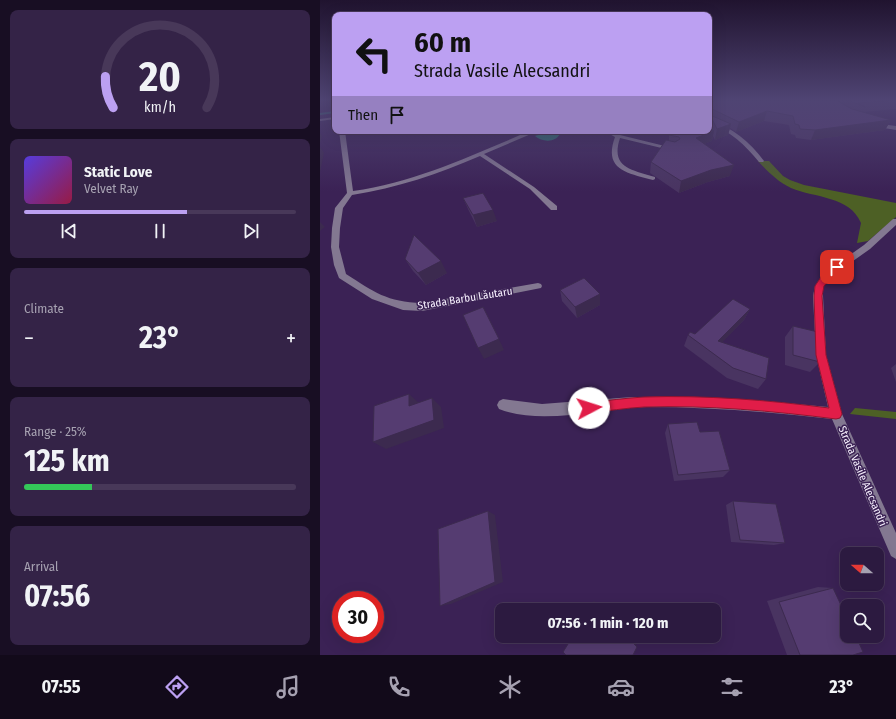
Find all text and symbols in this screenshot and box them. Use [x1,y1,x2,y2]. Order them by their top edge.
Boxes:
text: 60 m [414,26,471,59]
icon: left [348,28,400,80]
text: 20 [138,51,181,101]
text: Strada Vasile Alecsandri [414,60,590,82]
text: km/h [144,98,176,115]
icon: arrive [386,104,408,126]
text: Then [348,106,378,124]
text: Static Love [84,163,152,181]
text: Velvet Ray [84,181,138,196]
icon: previous [58,220,80,242]
icon: pause [149,220,171,242]
icon: next [240,220,262,242]
pin [820,250,854,284]
icon: arrive [826,256,848,278]
street label: Strada Barbu Lăutaru [417,285,513,312]
text: Climate [24,301,64,316]
text: 23° [139,320,181,356]
text: − [24,325,34,352]
text: + [286,325,296,352]
position arrow [568,387,610,429]
text: Range · 25% [24,424,87,439]
street label: Strada Vasile Alecsandri [836,424,890,529]
text: 125 km [24,443,110,479]
north arrow [840,547,884,591]
map controls [840,547,884,643]
text: Arrival [24,559,58,574]
text: 07:56 [24,578,90,614]
speed limit sign: 30 [332,591,384,643]
button: search [840,599,884,643]
text: 07:56 · 1 min · 120 m [547,614,669,632]
icon: directions [163,673,191,701]
icon: music [274,673,302,701]
icon: phone [385,673,413,701]
icon: climate [496,673,524,701]
icon: car [607,673,635,701]
icon: filters [718,673,746,701]
text: 07:55 [41,676,81,698]
text: 23° [829,676,854,698]

